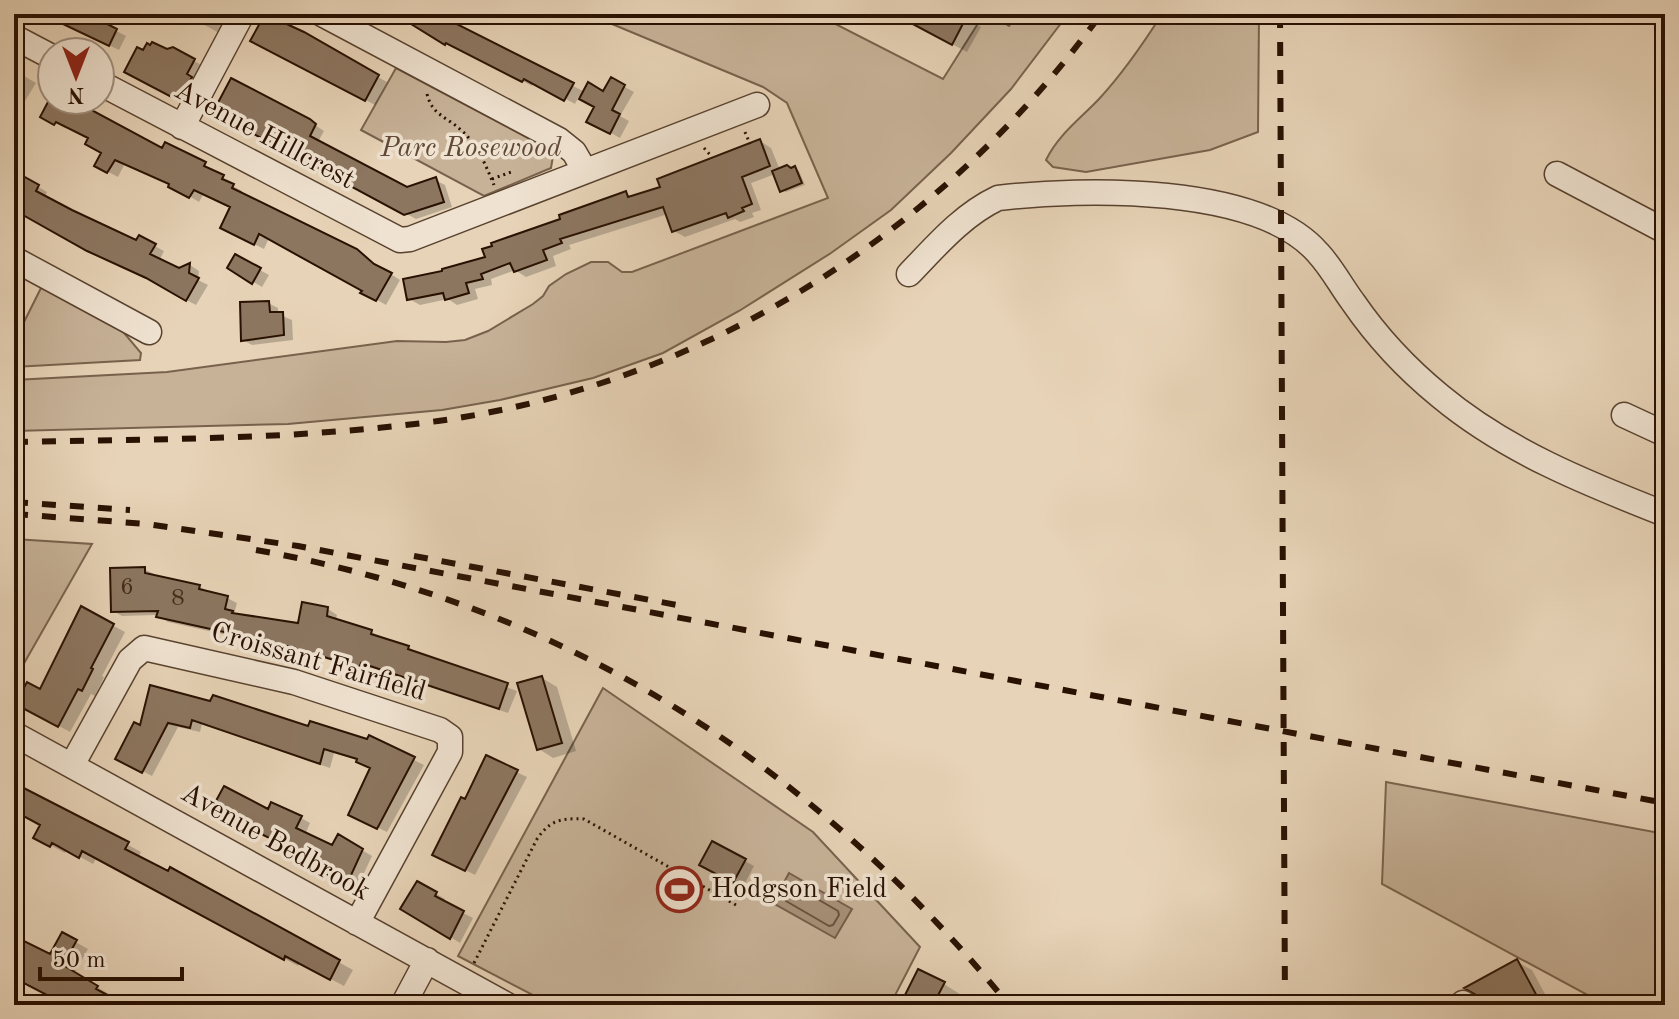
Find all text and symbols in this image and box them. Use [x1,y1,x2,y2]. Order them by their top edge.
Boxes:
north arrow [36,36,116,116]
street label: Avenue Hillcrest [169,77,359,195]
text: N [67,83,84,105]
park label: Parc Rosewood [380,135,562,163]
house number: 6 [120,576,134,600]
house number: 8 [171,587,185,611]
street label: Croissant Fairfield [207,619,429,707]
street label: Avenue Bedbrook [176,779,374,907]
sports icon: Hodgson Field [656,866,704,914]
place label: Hodgson Field [711,876,887,904]
scale bar [40,931,182,981]
text: 50 m [52,949,106,973]

